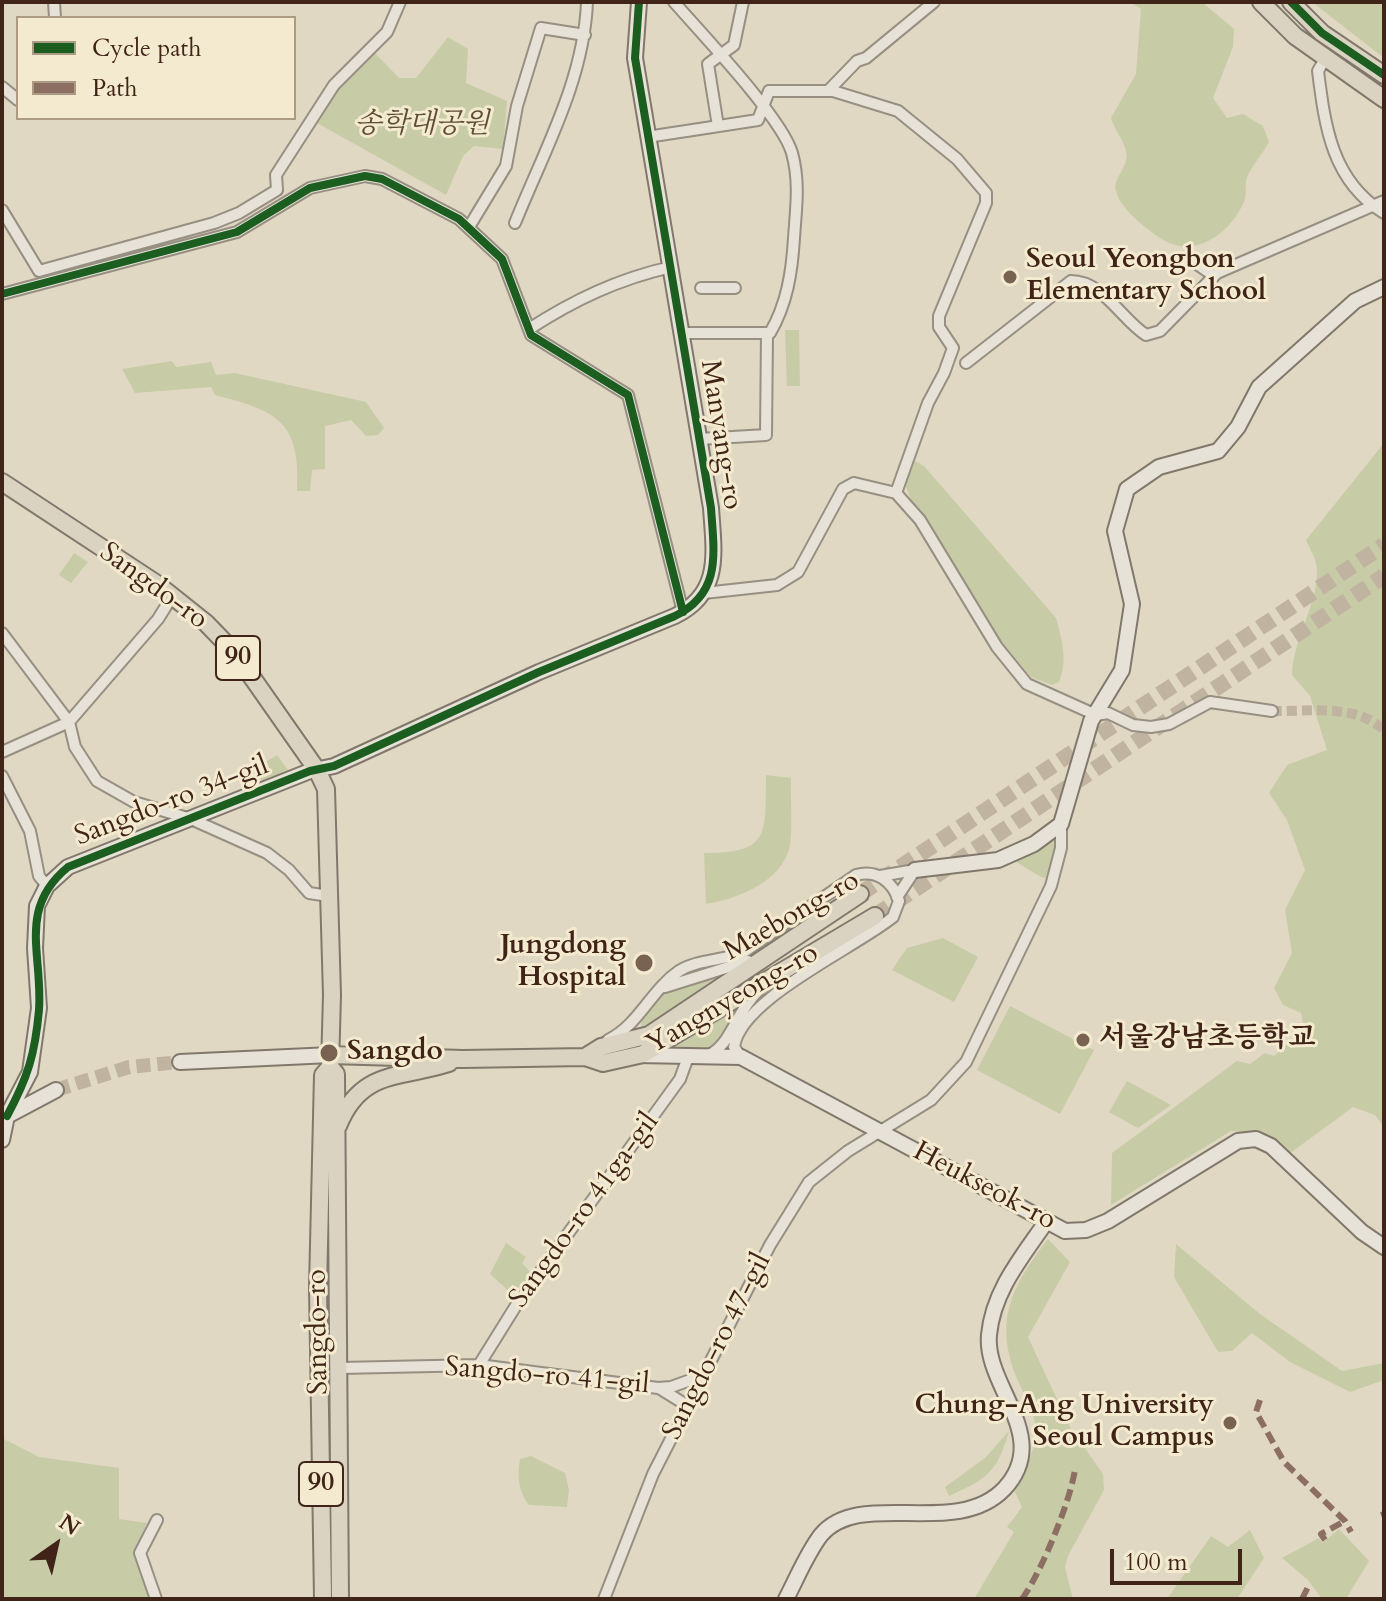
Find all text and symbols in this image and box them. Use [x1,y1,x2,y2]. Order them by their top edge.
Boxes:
legend [16,16,296,120]
text: Cycle path [92,32,201,65]
text: Path [92,72,137,105]
park label: 송학대공원 [354,109,490,143]
place label: Seoul Yeongbon Elementary School [1026,244,1266,310]
marker: Seoul Yeongbon Elementary School [1001,268,1019,286]
street label: Manyang-ro [692,358,748,512]
street label: Sangdo-ro [92,536,214,638]
road number: 90 [216,636,260,680]
street label: Sangdo-ro 34-gil [70,750,274,854]
street label: Maebong-ro [718,865,866,969]
place label: Jungdong Hospital [500,930,626,996]
street label: Yangnyeong-ro [641,937,825,1063]
marker: Jungdong Hospital [633,952,655,974]
place label: 서울강남초등학교 [1099,1023,1315,1057]
marker: 서울강남초등학교 [1074,1031,1092,1049]
place label: Sangdo [347,1036,443,1070]
marker: Sangdo [318,1042,340,1064]
street label: Sangdo-ro 41ga-gil [503,1107,667,1315]
street label: Heukseok-ro [907,1135,1061,1239]
street label: Sangdo-ro 47-gil [657,1248,779,1446]
street label: Sangdo-ro [301,1269,337,1395]
street label: Sangdo-ro 41-gil [443,1351,651,1403]
place label: Chung-Ang University Seoul Campus [914,1390,1214,1456]
marker: Chung-Ang University Seoul Campus [1221,1414,1239,1432]
road number: 90 [299,1462,343,1506]
north arrow [16,1505,96,1585]
text: N [53,1507,86,1543]
scale bar [1114,1533,1246,1583]
text: 100 m [1124,1546,1188,1579]

